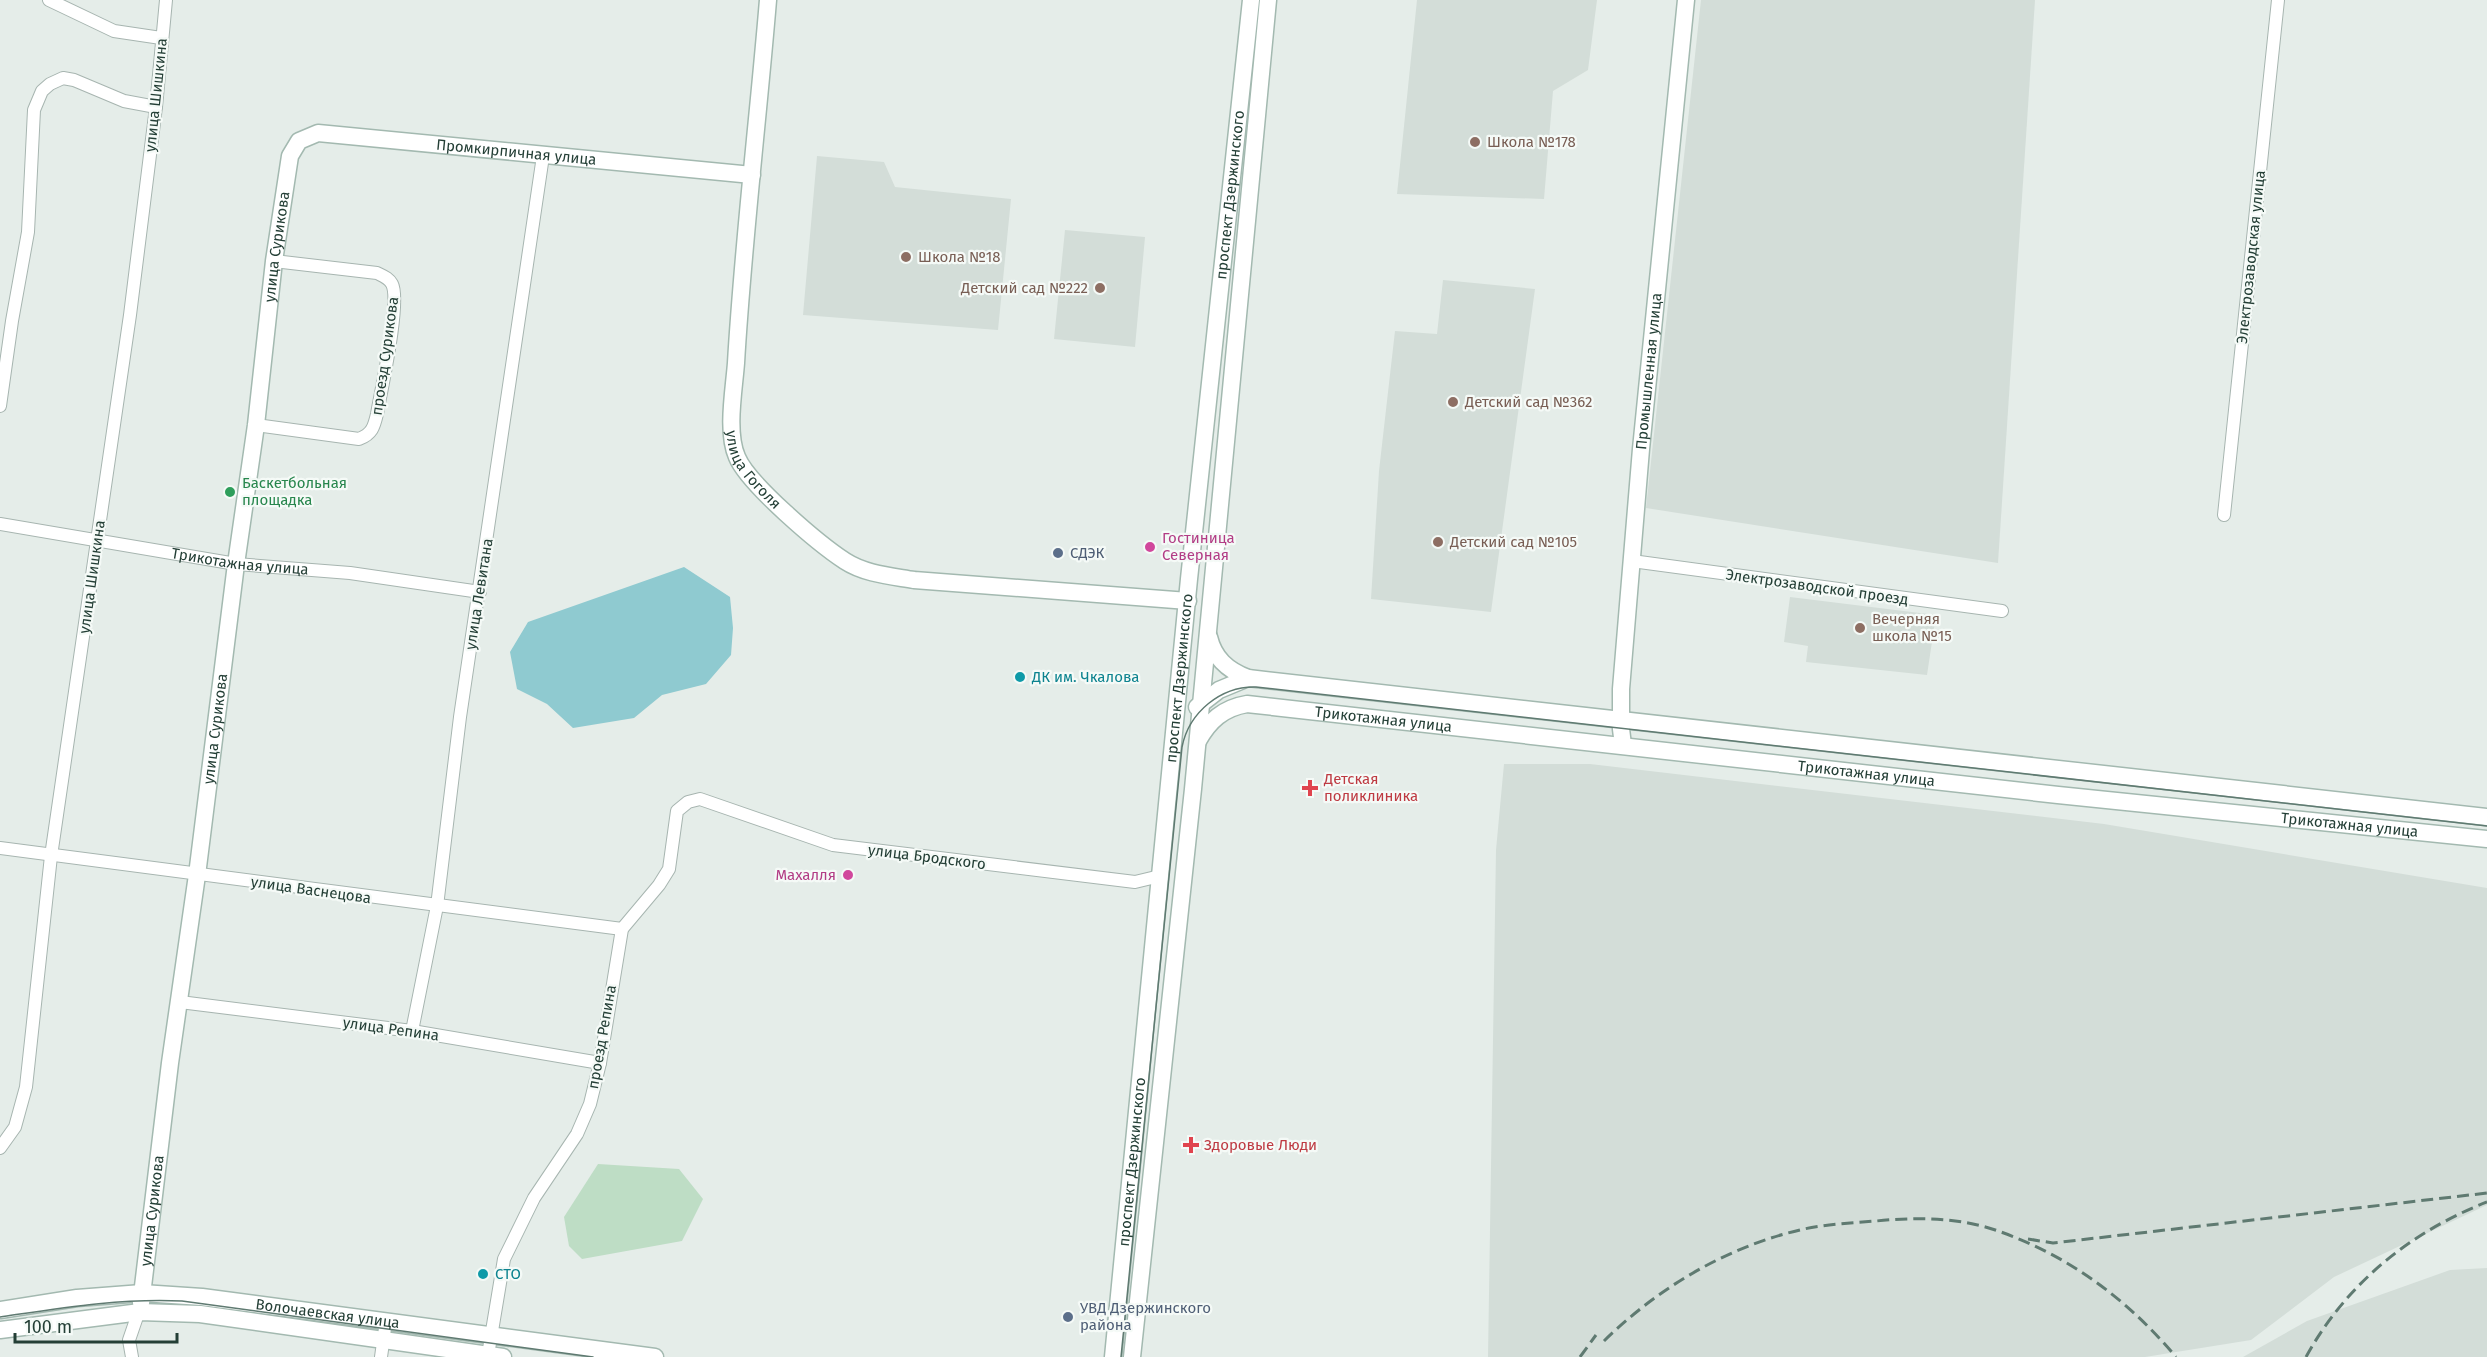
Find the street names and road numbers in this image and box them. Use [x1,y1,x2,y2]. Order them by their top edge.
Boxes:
street label: улица Шишкина [141,37,171,153]
street label: проспект Дзержинского [1212,109,1248,280]
street label: Промкирпичная улица [435,135,597,169]
street label: Электрозаводская улица [2233,169,2269,345]
street label: улица Сурикова [261,190,293,303]
street label: Промышленная улица [1632,292,1666,451]
street label: проезд Сурикова [368,295,402,417]
street label: улица Гоголя [723,430,785,513]
street label: улица Шишкина [75,519,109,635]
street label: улица Левитана [461,537,497,651]
street label: Трикотажная улица [170,544,309,579]
street label: Электрозаводской проезд [1725,565,1909,609]
street label: проспект Дзержинского [1162,593,1197,764]
street label: улица Сурикова [199,672,231,785]
street label: Трикотажная улица [1314,703,1453,736]
street label: Трикотажная улица [1797,757,1936,790]
street label: Трикотажная улица [2280,809,2419,841]
street label: улица Бродского [867,841,987,873]
street label: улица Васнецова [250,873,372,907]
street label: проезд Репина [584,984,620,1090]
street label: улица Репина [342,1013,440,1045]
street label: проспект Дзержинского [1115,1076,1149,1247]
street label: улица Сурикова [137,1154,168,1267]
street label: Волочаевская улица [255,1295,401,1332]

